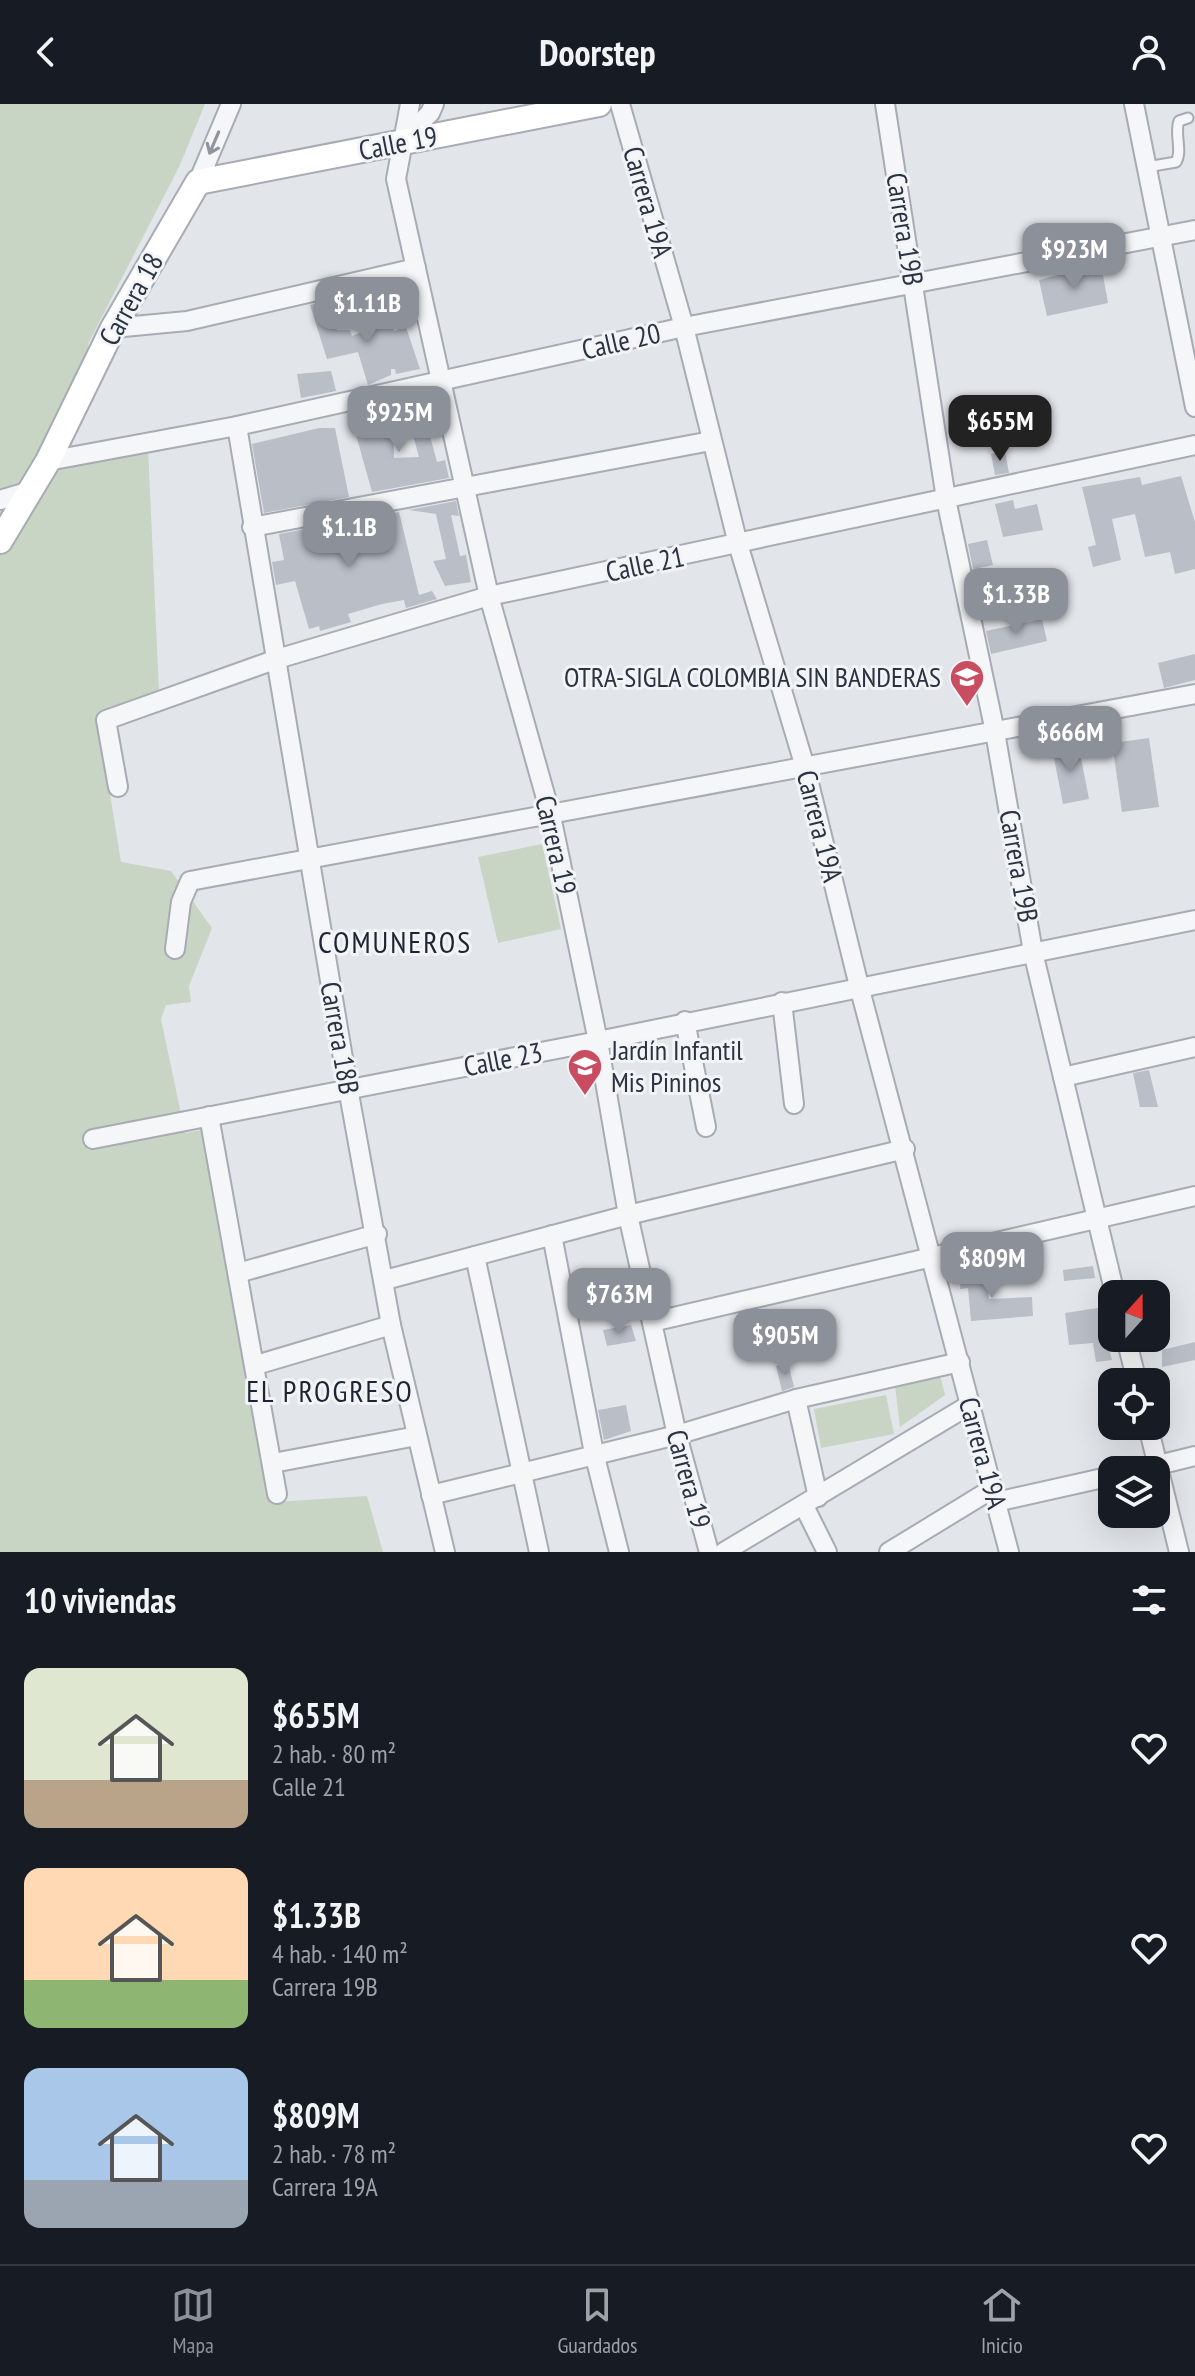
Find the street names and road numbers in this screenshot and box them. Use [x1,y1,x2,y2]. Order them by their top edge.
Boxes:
street label: Calle 19 [355,117,440,168]
street label: Carrera 19A [615,142,682,262]
street label: Carrera 19B [878,170,933,288]
street label: Carrera 18 [90,246,171,352]
street label: Calle 20 [578,314,664,367]
street label: Calle 21 [602,537,688,590]
street label: Carrera 19A [789,766,852,886]
street label: Carrera 19 [527,792,586,898]
street label: Carrera 19B [991,807,1048,925]
street label: Carrera 18B [312,979,369,1097]
street label: Calle 23 [460,1033,545,1084]
street label: Carrera 19A [951,1393,1016,1513]
street label: Carrera 19 [659,1426,720,1532]

